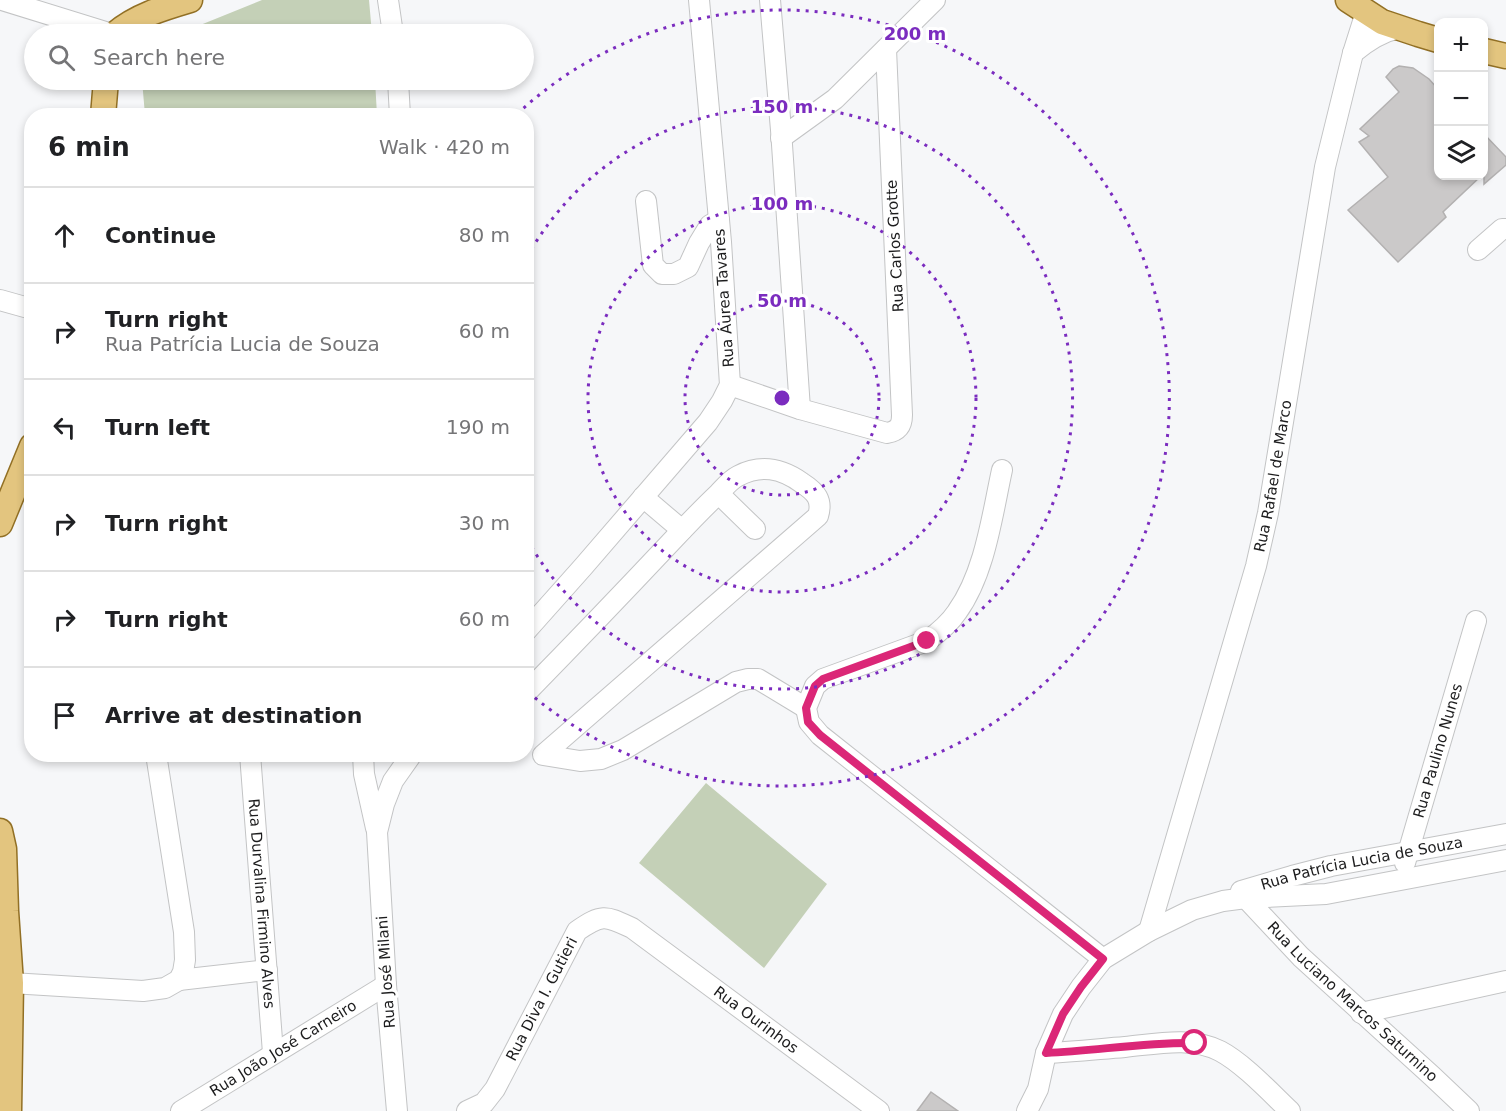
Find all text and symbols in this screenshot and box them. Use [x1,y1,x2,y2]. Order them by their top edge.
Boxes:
map controls [1434,18,1488,180]
button: + [1434,18,1488,72]
text: 200 m [884,23,946,44]
search box [24,24,534,90]
icon: search [45,41,78,74]
text: Search here [93,45,225,70]
button: − [1434,72,1488,126]
text: 150 m [751,96,813,117]
button: layers [1434,126,1488,180]
text: 6 min [48,132,130,162]
text: Walk · 420 m [379,135,510,159]
street label: Rua Carlos Grotte [883,179,907,313]
text: 100 m [751,193,813,214]
icon: ahead [48,219,81,252]
text: Continue [105,223,216,248]
text: 80 m [459,223,510,247]
street label: Rua Áurea Tavares [709,228,738,368]
text: 50 m [757,290,807,311]
text: Turn right [105,307,228,332]
icon: right [48,315,81,348]
text: 60 m [459,319,510,343]
text: Rua Patrícia Lucia de Souza [105,332,380,356]
centre of rings [772,388,792,408]
street label: Rua Rafael de Marco [1250,399,1295,554]
icon: left [48,411,81,444]
text: Turn left [105,415,210,440]
text: 190 m [446,415,510,439]
icon: right [48,507,81,540]
text: Turn right [105,511,228,536]
text: 30 m [459,511,510,535]
icon: right [48,603,81,636]
text: Turn right [105,607,228,632]
text: 60 m [459,607,510,631]
route end [913,627,939,653]
street label: Rua Paulino Nunes [1410,681,1466,820]
icon: arrive [48,699,81,732]
text: Arrive at destination [105,703,362,728]
street label: Rua Durvalina Firmino Alves [244,798,279,1009]
street label: Rua Patrícia Lucia de Souza [1258,833,1464,894]
street label: Rua José Milani [373,915,399,1029]
street label: Rua Luciano Marcos Saturnino [1264,918,1441,1086]
street label: Rua Diva I. Gutieri [502,934,581,1064]
street label: Rua Ourinhos [710,983,802,1057]
street label: Rua João José Carneiro [207,996,360,1100]
route start [1181,1029,1207,1055]

